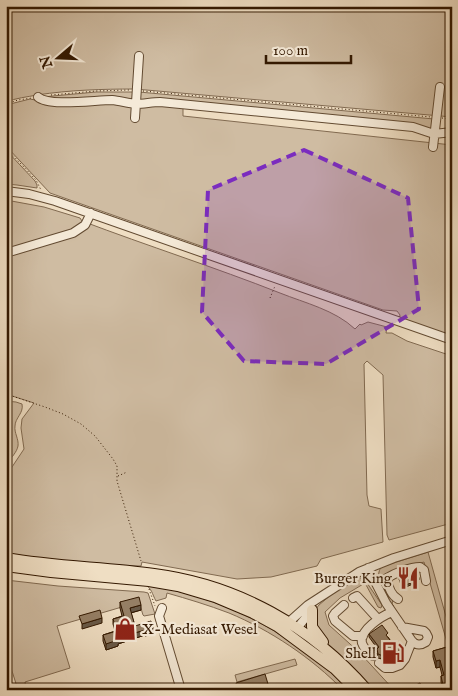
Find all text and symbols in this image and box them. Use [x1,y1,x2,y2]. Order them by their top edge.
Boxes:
north arrow [32,32,82,82]
scale bar [266,32,350,64]
text: 100 m [273,41,309,60]
text: N [36,53,57,72]
restaurant icon: Burger King [395,565,421,591]
place label: Burger King [314,569,393,588]
shop icon: X-Mediasat Wesel [112,616,138,642]
place label: X-Mediasat Wesel [142,620,258,639]
fuel station icon: Shell [380,640,406,666]
place label: Shell [345,644,377,663]

